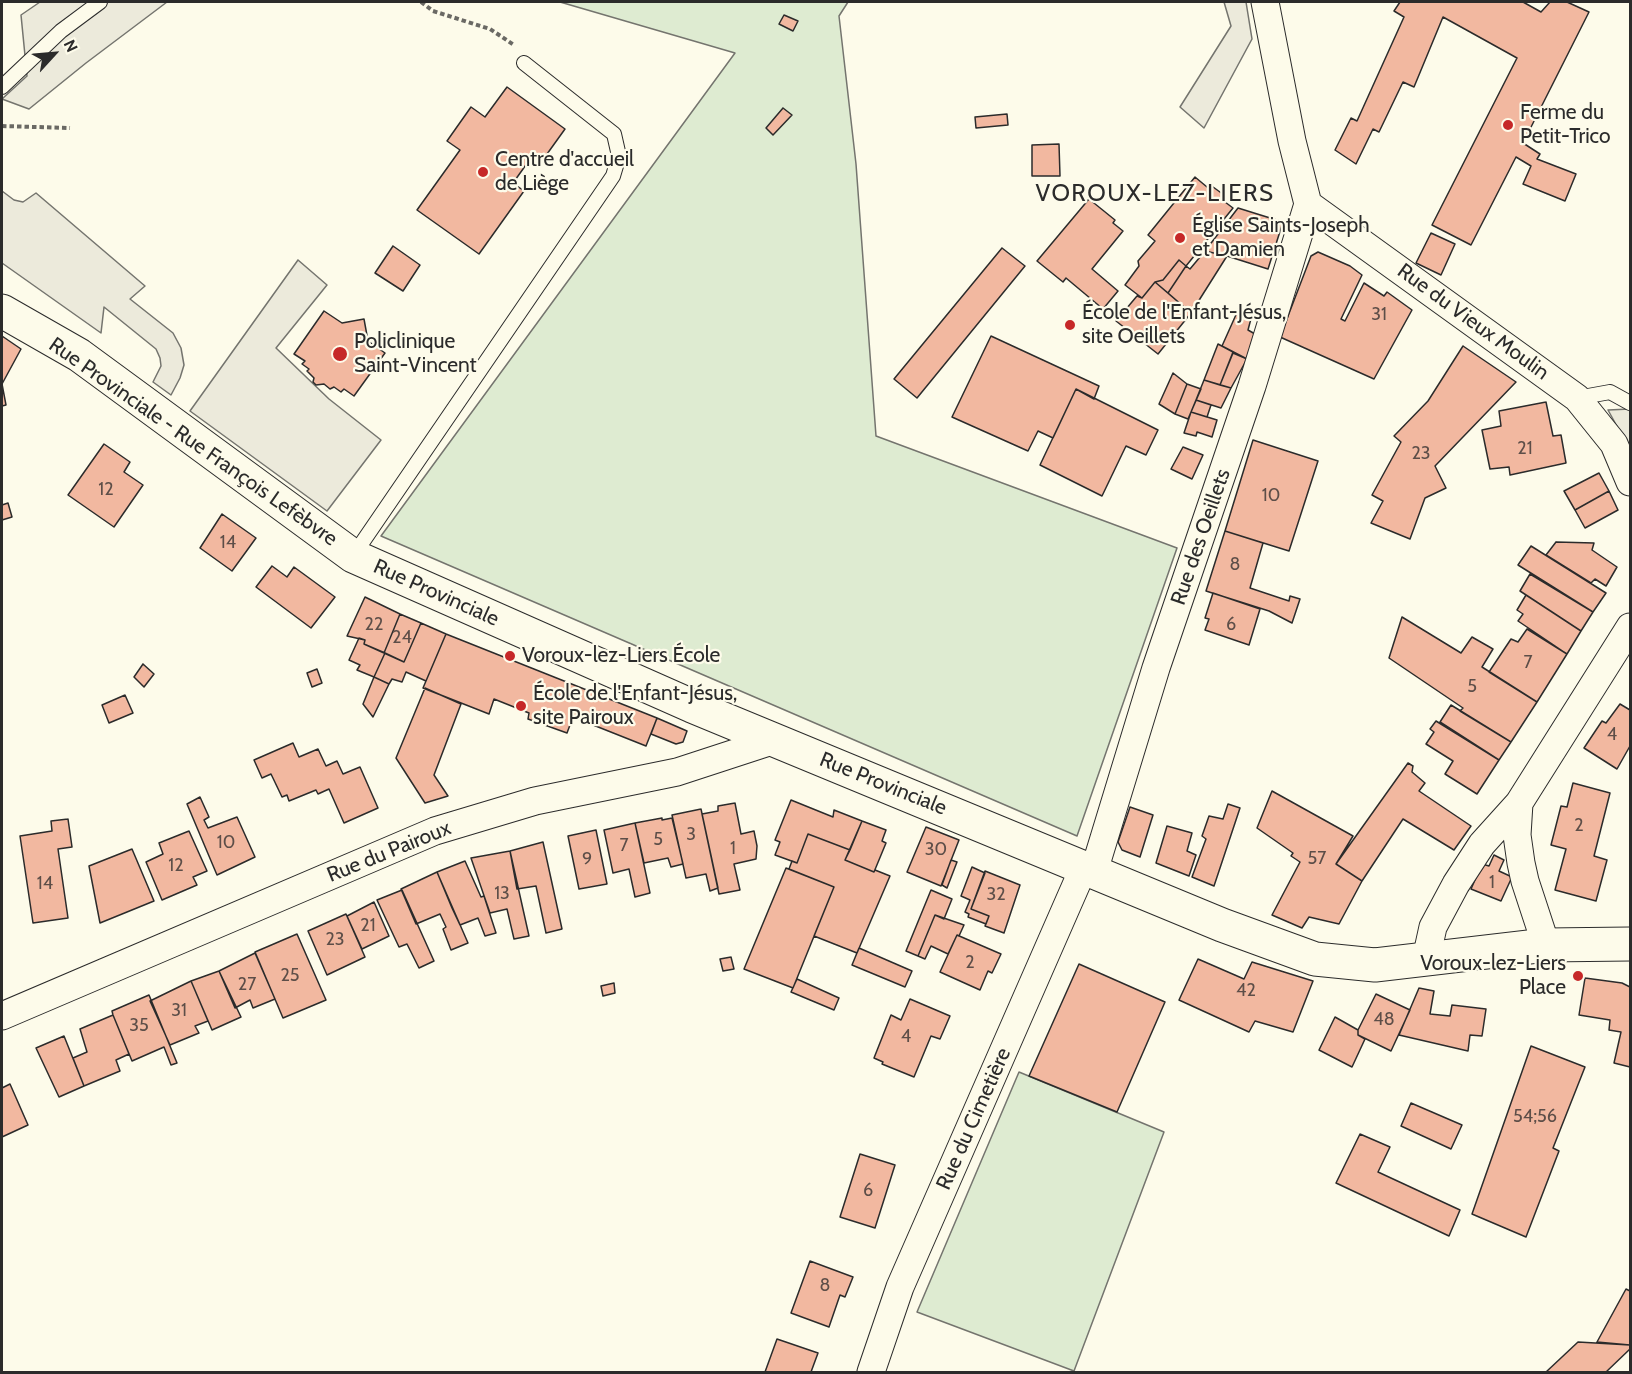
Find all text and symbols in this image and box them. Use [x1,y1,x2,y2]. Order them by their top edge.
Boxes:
north arrow [24,24,84,84]
text: N [60,37,82,55]
place label: Ferme du Petit-Trico [1520,100,1611,150]
marker: Ferme du Petit-Trico [1501,118,1515,132]
place label: Centre d'accueil de Liège [495,147,634,197]
marker: Centre d'accueil de Liège [476,165,490,179]
district label: VOROUX-LEZ-LIERS [1036,180,1274,208]
place label: Église Saints-Joseph et Damien [1192,213,1370,263]
marker: Église Saints-Joseph et Damien [1173,231,1187,245]
street label: Rue du Vieux Moulin [1392,258,1554,386]
place label: École de l'Enfant-Jésus, site Oeillets [1082,300,1286,350]
house number: 31 [1371,304,1387,326]
marker: École de l'Enfant-Jésus, site Oeillets [1063,318,1077,332]
place label: Policlinique Saint-Vincent [354,329,477,379]
street label: Rue Provinciale - Rue François Lefèbvre [44,332,342,552]
marker: Policlinique Saint-Vincent [331,345,349,363]
house number: 21 [1517,438,1533,460]
house number: 23 [1411,443,1431,465]
street label: Rue des Oeillets [1166,466,1236,608]
house number: 12 [98,479,114,501]
house number: 10 [1262,485,1280,507]
house number: 14 [220,532,236,554]
street label: Rue Provinciale [369,554,503,632]
house number: 8 [1230,554,1240,576]
house number: 22 [365,614,383,636]
house number: 6 [1226,614,1236,636]
house number: 24 [392,627,412,649]
place label: Voroux-lez-Liers École [522,643,720,669]
marker: Voroux-lez-Liers École [503,649,517,663]
house number: 7 [1523,652,1533,674]
house number: 5 [1467,676,1477,698]
place label: École de l'Enfant-Jésus, site Pairoux [533,681,737,731]
marker: École de l'Enfant-Jésus, site Pairoux [514,699,528,713]
house number: 4 [1607,724,1617,746]
street label: Rue Provinciale [816,747,950,821]
house number: 2 [1574,815,1584,837]
street label: Rue du Pairoux [323,816,455,888]
house number: 3 [686,824,696,846]
house number: 5 [653,829,663,851]
house number: 10 [217,832,235,854]
house number: 7 [619,835,629,857]
house number: 1 [730,838,736,860]
house number: 30 [925,839,947,861]
house number: 57 [1308,848,1326,870]
house number: 9 [582,849,592,871]
house number: 12 [168,855,184,877]
house number: 1 [1489,872,1495,894]
house number: 14 [37,873,53,895]
house number: 13 [494,883,510,905]
house number: 32 [986,884,1006,906]
house number: 21 [360,915,376,937]
house number: 23 [325,929,345,951]
place label: Voroux-lez-Liers Place [1420,951,1566,1001]
house number: 2 [965,952,975,974]
house number: 25 [280,965,300,987]
marker: Voroux-lez-Liers Place [1571,969,1585,983]
house number: 27 [238,974,256,996]
house number: 42 [1236,980,1256,1002]
house number: 31 [171,1000,187,1022]
house number: 48 [1373,1009,1395,1031]
house number: 35 [129,1015,149,1037]
house number: 4 [901,1026,911,1048]
street label: Rue du Cimetière [931,1044,1017,1194]
house number: 54;56 [1513,1106,1557,1128]
house number: 6 [863,1180,873,1202]
house number: 8 [820,1275,830,1297]

